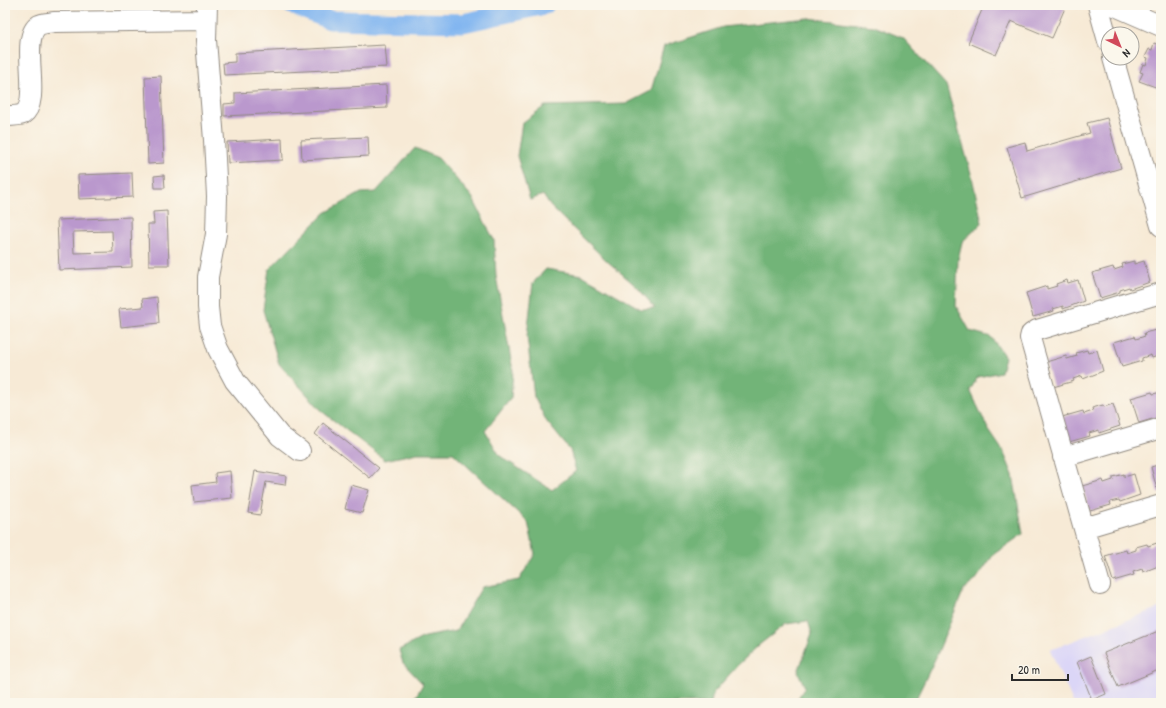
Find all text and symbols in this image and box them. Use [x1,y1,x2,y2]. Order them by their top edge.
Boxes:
north arrow [1100,26,1140,66]
text: N [1120,46,1134,61]
scale bar [1012,656,1068,682]
text: 20 m [1018,661,1040,678]

